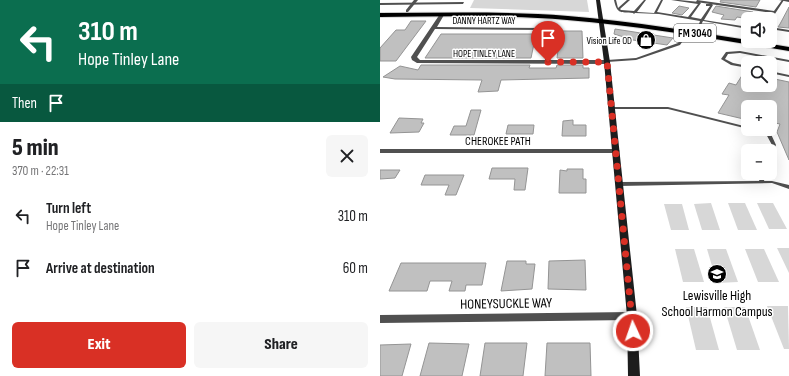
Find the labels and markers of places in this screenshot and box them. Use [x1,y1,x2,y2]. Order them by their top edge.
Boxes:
pin [531,21,565,62]
shop icon: Vision Life OD [635,29,657,51]
place label: Vision Life OD [586,35,632,47]
school or university icon: Lewisville High School Harmon Campus [706,263,728,285]
place label: Lewisville High School Harmon Campus [661,287,773,320]

